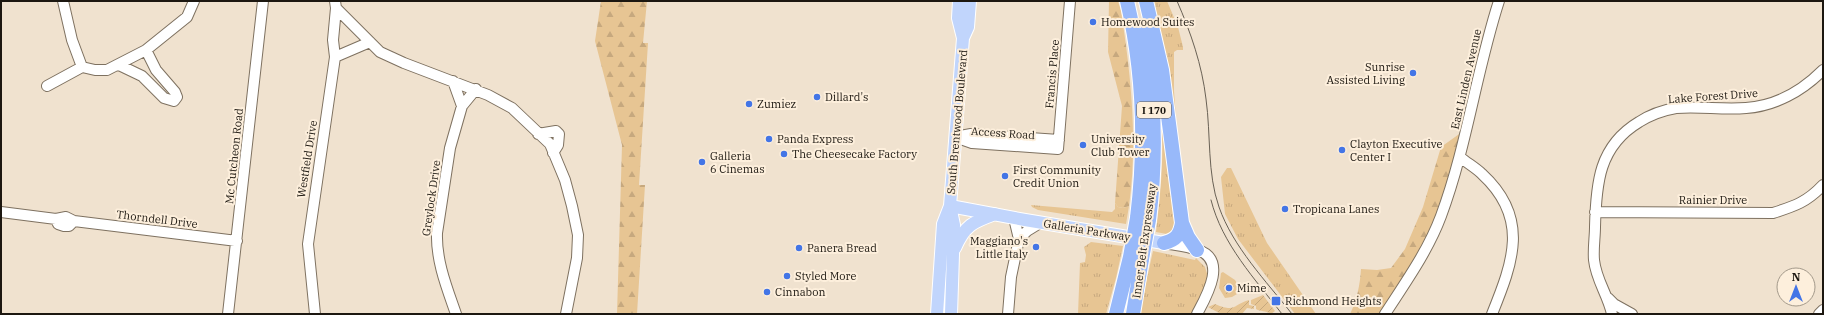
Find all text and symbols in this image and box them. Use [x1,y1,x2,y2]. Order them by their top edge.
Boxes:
place label: Homewood Suites [1101,15,1194,29]
marker: Homewood Suites [1088,17,1098,27]
street label: East Linden Avenue [1448,27,1484,131]
street label: Francis Place [1042,39,1062,109]
street label: South Brentwood Boulevard [944,49,970,195]
place label: Sunrise Assisted Living [1327,60,1405,87]
marker: Sunrise Assisted Living [1408,68,1418,78]
street label: Lake Forest Drive [1668,86,1759,106]
place label: Dillard's [825,90,868,104]
marker: Dillard's [812,92,822,102]
place label: Zumiez [757,97,797,111]
marker: Zumiez [744,99,754,109]
road number: I 170 [1137,102,1171,118]
street label: Mc Cutcheon Road [222,107,246,205]
street label: Westfield Drive [294,119,320,199]
street label: Access Road [971,124,1036,142]
place label: Panda Express [777,132,853,146]
place label: University Club Tower [1091,132,1150,159]
marker: Panda Express [764,134,774,144]
place label: Clayton Executive Center I [1350,137,1442,164]
marker: University Club Tower [1078,140,1088,150]
marker: Clayton Executive Center I [1337,145,1347,155]
place label: The Cheesecake Factory [792,147,917,161]
place label: Galleria 6 Cinemas [710,149,765,176]
marker: The Cheesecake Factory [779,149,789,159]
marker: Galleria 6 Cinemas [697,157,707,167]
street label: Greylock Drive [419,159,443,237]
place label: First Community Credit Union [1013,163,1101,190]
marker: First Community Credit Union [1000,171,1010,181]
street label: Inner Belt Expressway [1129,183,1159,299]
street label: Rainier Drive [1679,193,1747,207]
place label: Tropicana Lanes [1293,202,1379,216]
marker: Tropicana Lanes [1280,204,1290,214]
street label: Thorndell Drive [116,207,198,231]
street label: Galleria Parkway [1043,216,1132,244]
place label: Maggiano's Little Italy [970,234,1028,261]
place label: Panera Bread [807,241,877,255]
marker: Maggiano's Little Italy [1031,242,1041,252]
marker: Panera Bread [794,243,804,253]
north arrow [1776,267,1816,307]
place label: Styled More [795,269,856,283]
text: N [1792,270,1801,284]
marker: Styled More [782,271,792,281]
place label: Mime [1237,281,1267,295]
marker: Mime [1224,283,1234,293]
place label: Cinnabon [775,285,825,299]
marker: Cinnabon [762,287,772,297]
place label: Richmond Heights [1285,294,1381,308]
marker: Richmond Heights [1270,295,1282,307]

